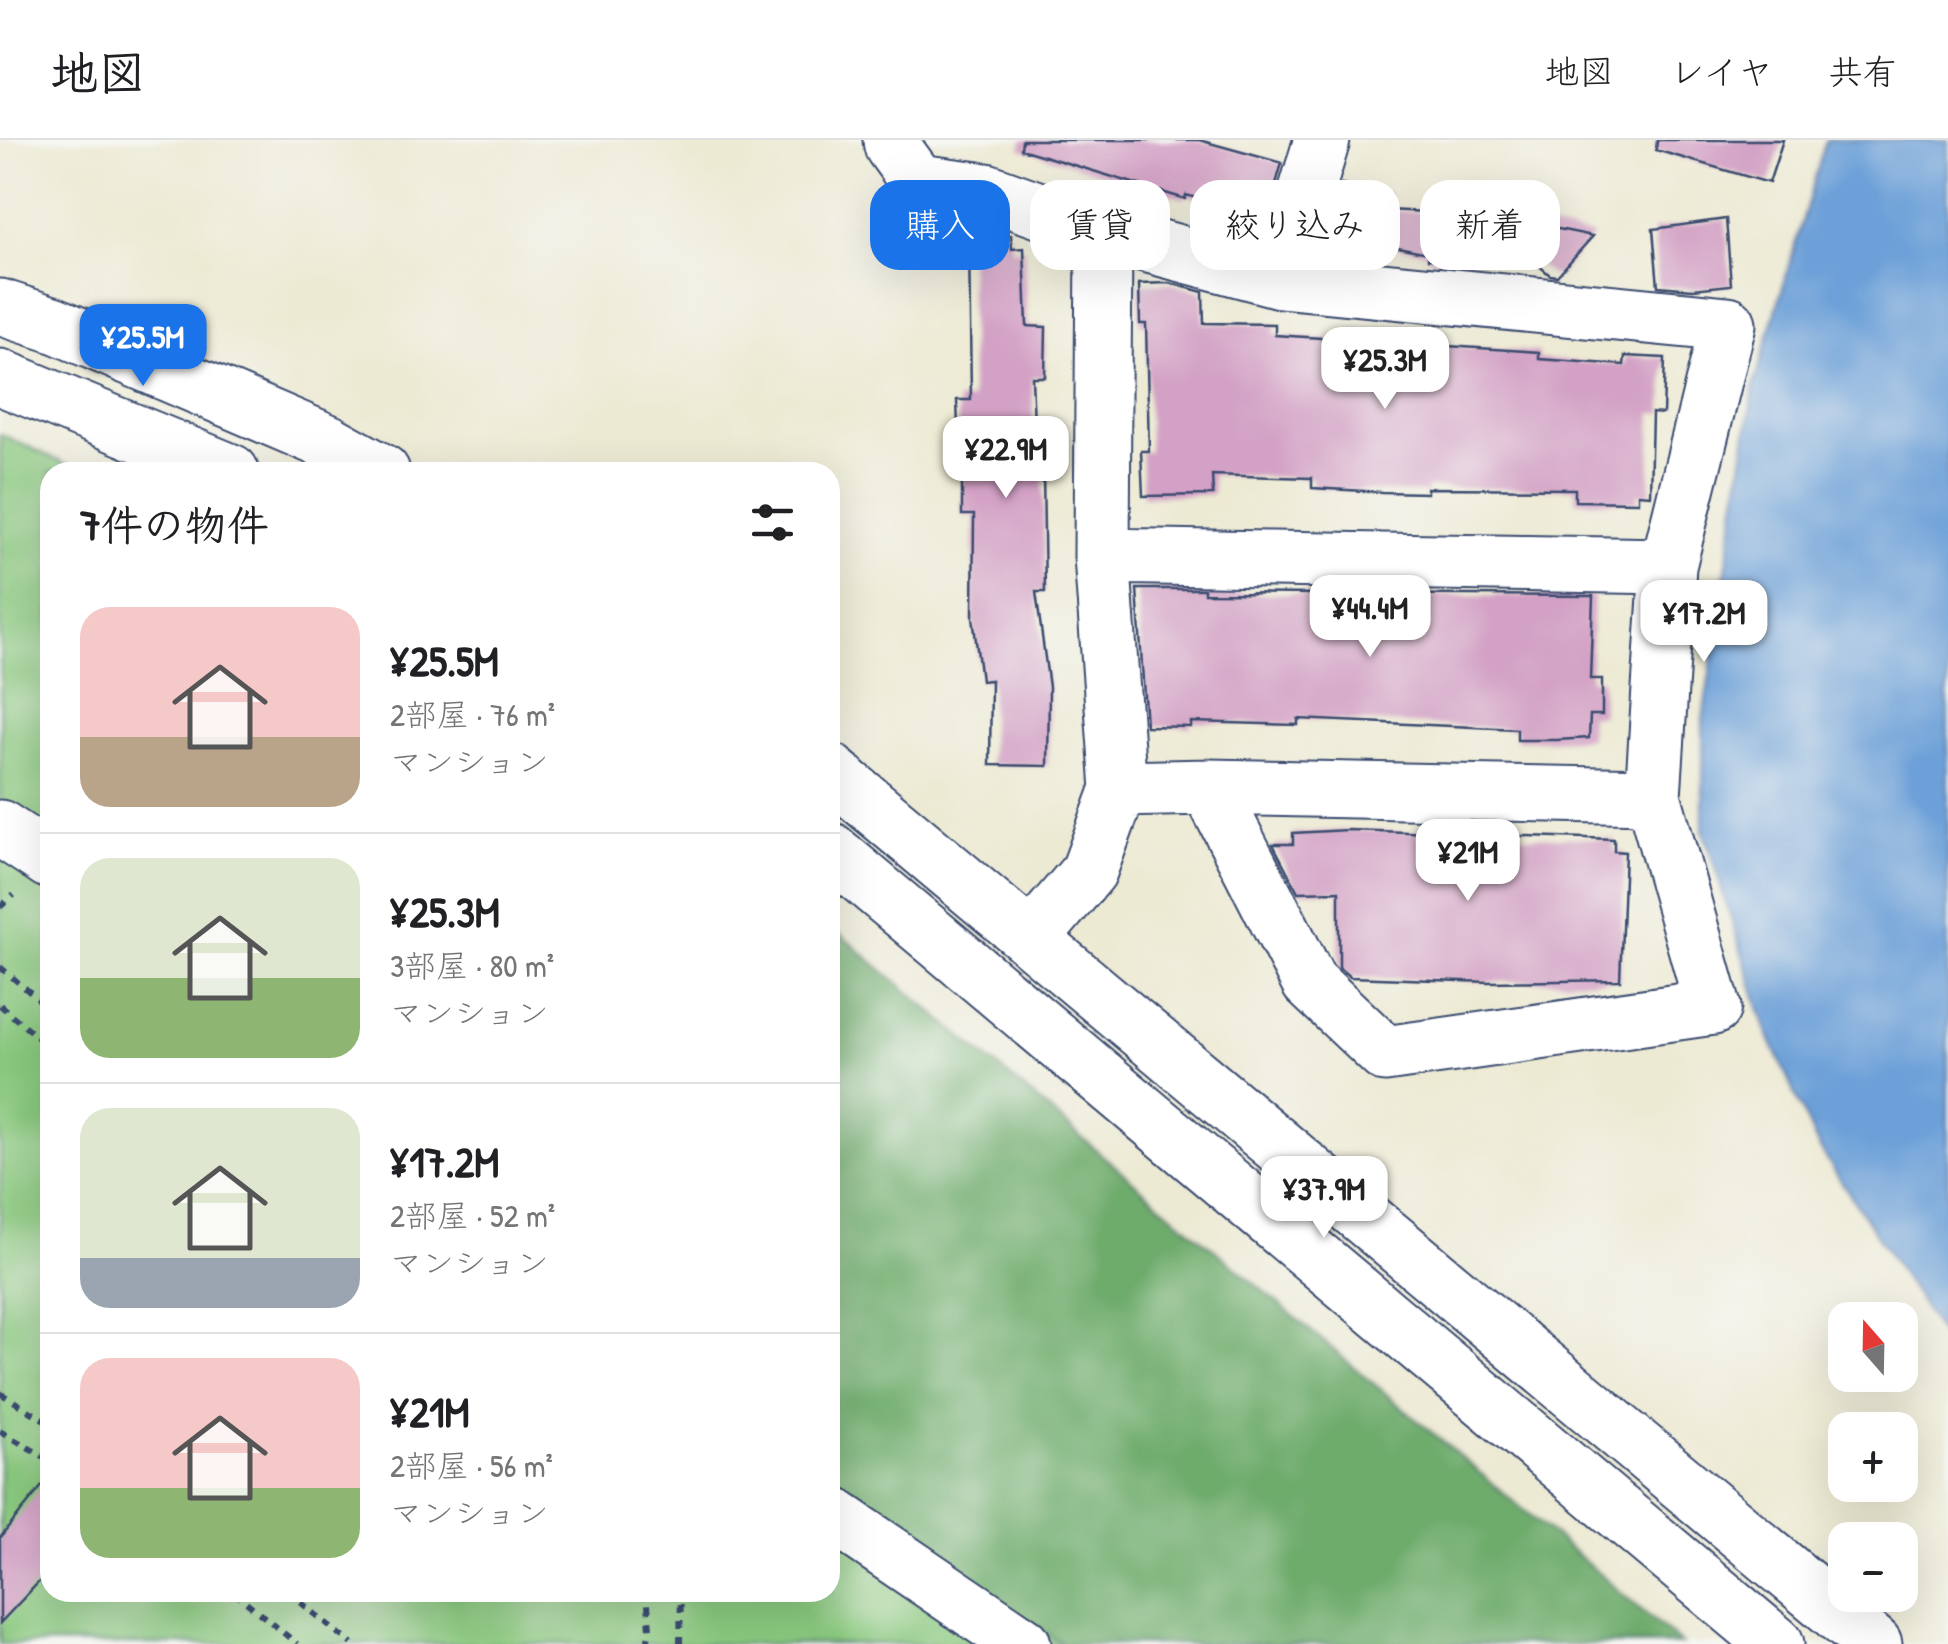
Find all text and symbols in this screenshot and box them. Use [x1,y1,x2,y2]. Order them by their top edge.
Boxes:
text: 地図 [50,40,146,105]
text: 地図 [1544,48,1614,95]
text: レイヤ [1669,48,1773,95]
text: 共有 [1828,48,1898,95]
chip: 購入 [870,180,1010,270]
chip: 賃貸 [1030,180,1170,270]
chip: 絞り込み [1190,180,1400,270]
chip: 新着 [1420,180,1560,270]
pin: ¥25.5M [62,304,224,389]
text: ¥25.5M [102,315,184,358]
pin: ¥25.3M [1304,327,1466,412]
text: ¥25.3M [1343,338,1427,381]
pin: ¥22.9M [925,416,1087,501]
text: ¥22.9M [965,427,1047,470]
icon: filters [745,495,800,550]
text: 7件の物件 [80,496,269,553]
pin: ¥44.4M [1289,575,1451,660]
pin: ¥17.2M [1623,580,1785,665]
text: ¥44.4M [1332,586,1408,629]
text: ¥17.2M [1662,591,1746,634]
text: ¥25.5M [390,632,499,689]
icon: home [160,647,280,767]
text: 2部屋 · 76 m² [390,693,555,736]
text: マンション [390,740,549,783]
pin: ¥21M [1409,819,1527,904]
text: ¥21M [1438,830,1498,873]
text: ¥25.3M [390,883,500,940]
icon: home [160,898,280,1018]
text: 3部屋 · 80 m² [390,944,554,987]
text: マンション [390,991,549,1034]
text: ¥17.2M [390,1133,499,1190]
icon: home [160,1148,280,1268]
pin: ¥37.9M [1243,1156,1405,1241]
text: ¥37.9M [1283,1167,1365,1210]
text: 2部屋 · 52 m² [390,1194,555,1237]
text: マンション [390,1241,549,1284]
north arrow [1828,1302,1918,1392]
map controls [1828,1302,1918,1612]
text: ¥21M [390,1383,469,1440]
icon: home [160,1398,280,1518]
button: + [1828,1412,1918,1502]
text: 2部屋 · 56 m² [390,1444,553,1487]
text: マンション [390,1491,549,1534]
button: − [1828,1522,1918,1612]

